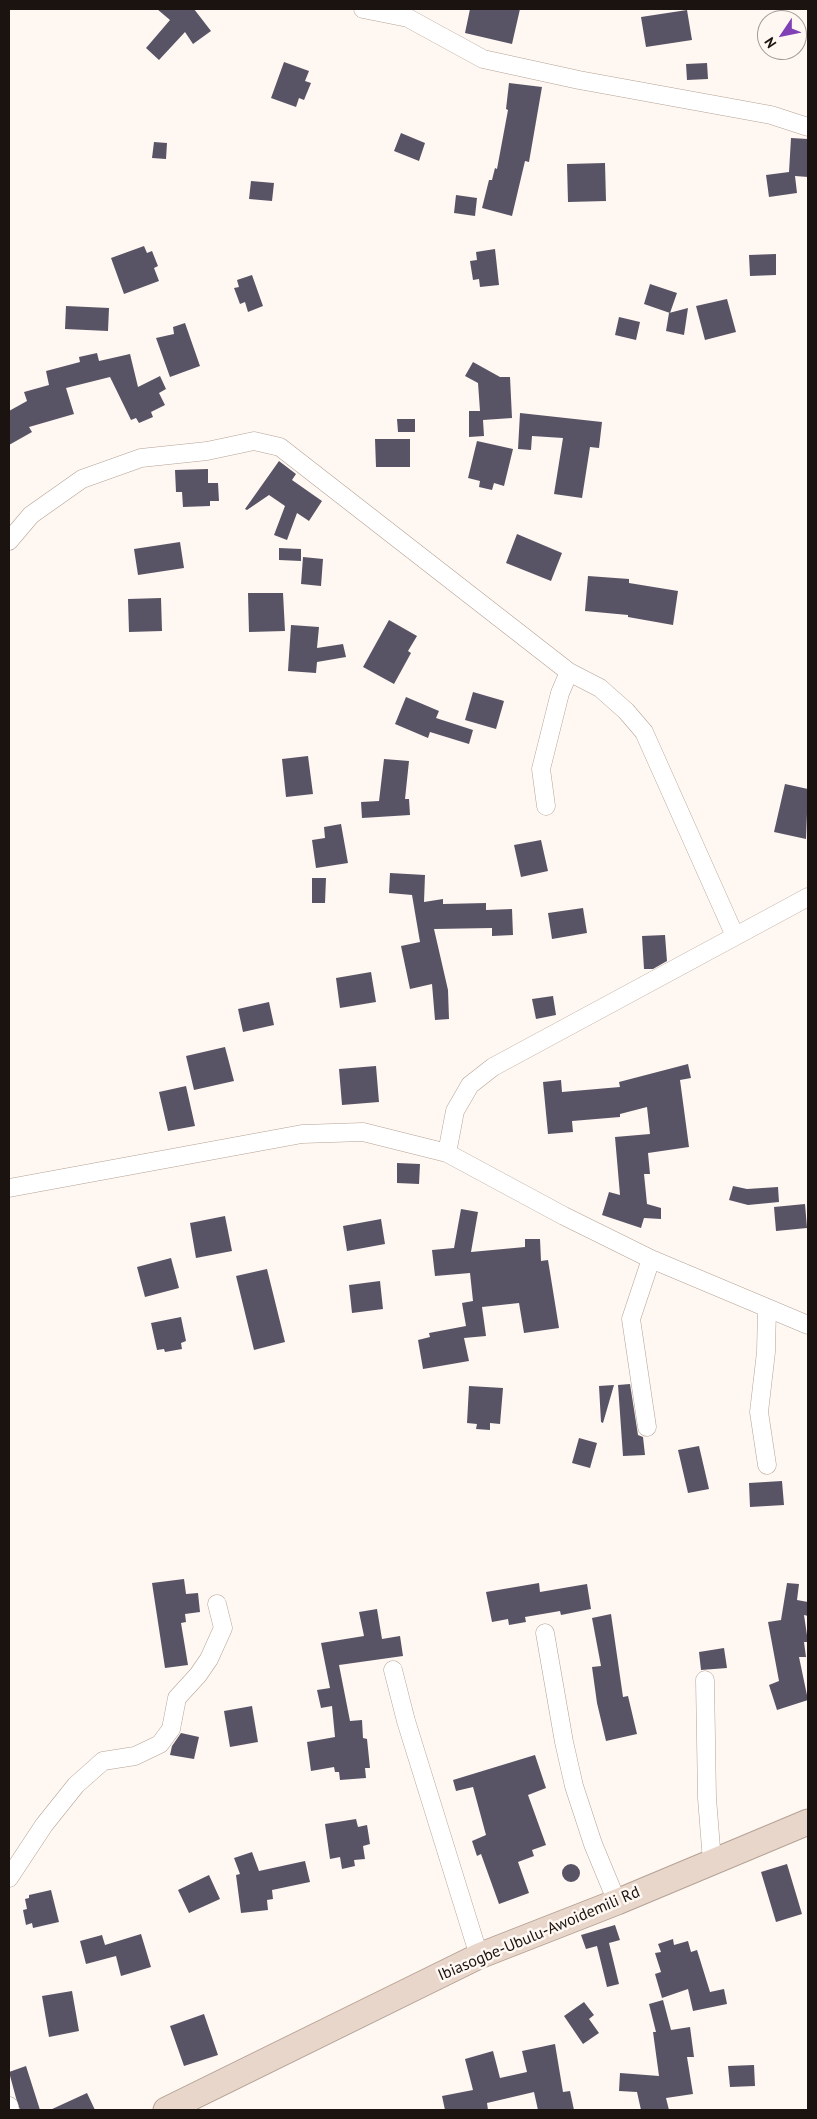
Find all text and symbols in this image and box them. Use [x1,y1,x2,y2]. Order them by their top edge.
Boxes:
north arrow [757,10,807,60]
text: N [760,34,780,52]
street label: Ibiasogbe-Ubulu-Awoidemili Rd [435,1883,643,1985]

